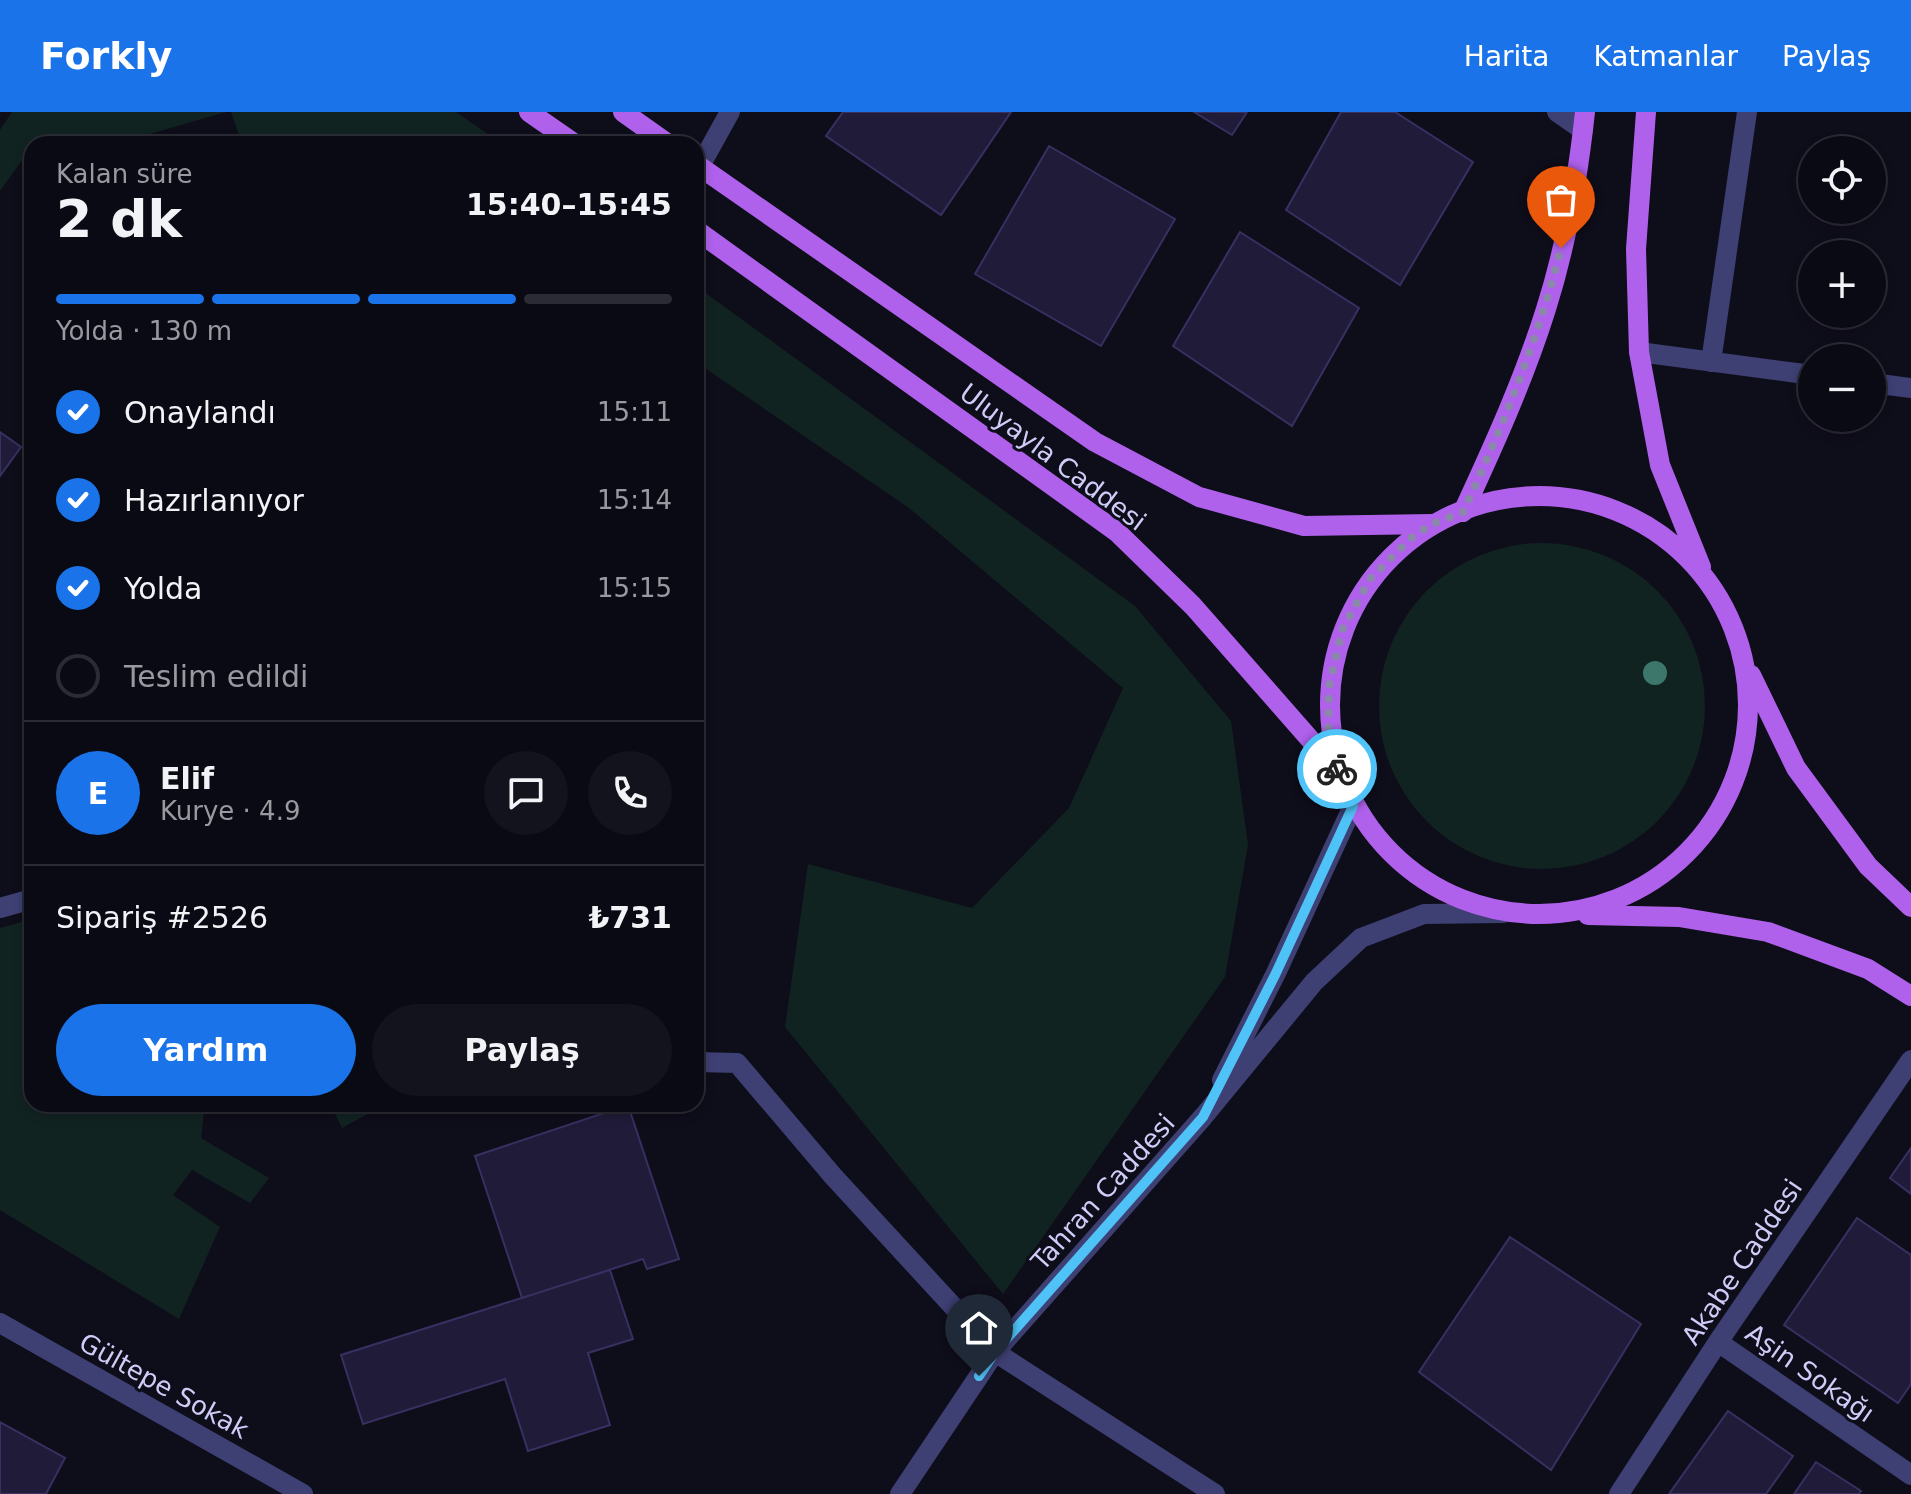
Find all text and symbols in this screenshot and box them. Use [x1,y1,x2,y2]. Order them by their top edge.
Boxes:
text: Forkly [40,34,172,78]
text: Harita [1464,40,1549,73]
text: Katmanlar [1593,40,1738,73]
text: Paylaş [1782,40,1871,73]
map controls [1798,136,1886,432]
button: locate [1798,136,1886,224]
text: Kalan süre [56,159,193,189]
pin [1527,166,1595,248]
icon: bag [1539,178,1583,222]
text: 15:40–15:45 [466,187,672,222]
text: 2 dk [56,189,182,249]
button: + [1798,240,1886,328]
text: Yolda · 130 m [56,316,232,346]
button: − [1798,344,1886,432]
street label: Uluyayla Caddesi [954,377,1152,537]
icon: check [56,390,100,434]
text: Onaylandı [124,395,276,430]
text: 15:11 [597,397,672,427]
icon: check [56,478,100,522]
text: Hazırlanıyor [124,483,304,518]
text: 15:14 [597,485,672,515]
icon: check [56,566,100,610]
text: Yolda [124,571,202,606]
text: 15:15 [597,573,672,603]
text: Teslim edildi [124,659,308,694]
courier [1297,729,1377,809]
icon: bike [1315,747,1359,791]
button: chat [484,751,568,835]
button: phone [588,751,672,835]
text: Elif [160,761,214,796]
text: E [88,776,108,811]
text: Kurye · 4.9 [160,796,300,826]
text: Sipariş #2526 [56,900,268,935]
text: ₺731 [589,900,672,935]
button: Yardım [56,1004,356,1096]
button: Paylaş [372,1004,672,1096]
street label: Tahran Caddesi [1025,1108,1181,1277]
street label: Akabe Caddesi [1676,1174,1808,1350]
pin [945,1294,1013,1376]
icon: home [957,1306,1001,1350]
street label: Aşin Sokağı [1740,1318,1880,1428]
street label: Gültepe Sokak [74,1327,254,1445]

